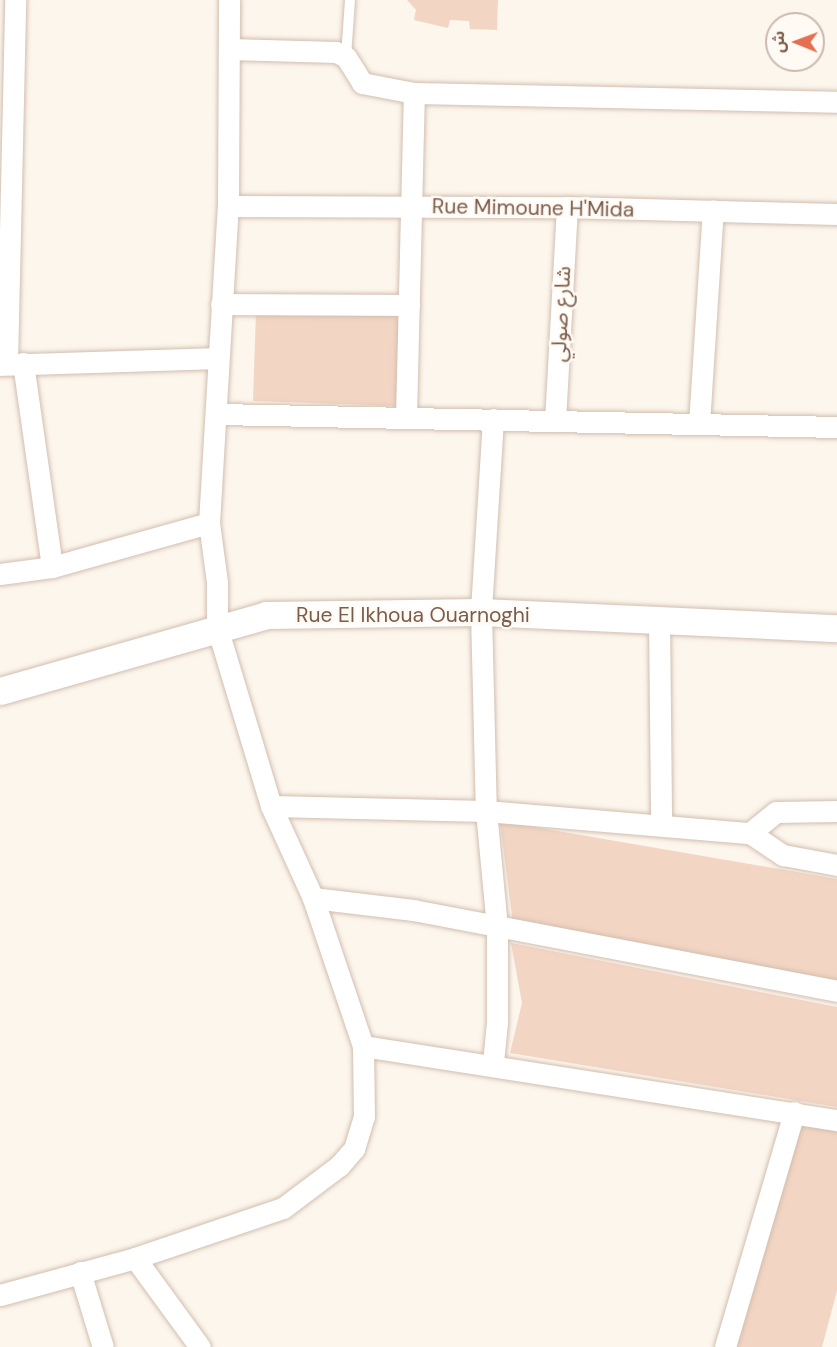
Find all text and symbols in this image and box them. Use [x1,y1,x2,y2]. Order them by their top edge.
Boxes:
north arrow [765,12,825,72]
text: ش [768,31,789,53]
street label: Rue Mimoune H'Mida [432,194,634,222]
street label: شارع صولي [546,265,576,363]
street label: Rue EI Ikhoua Ouarnoghi [296,602,530,628]

